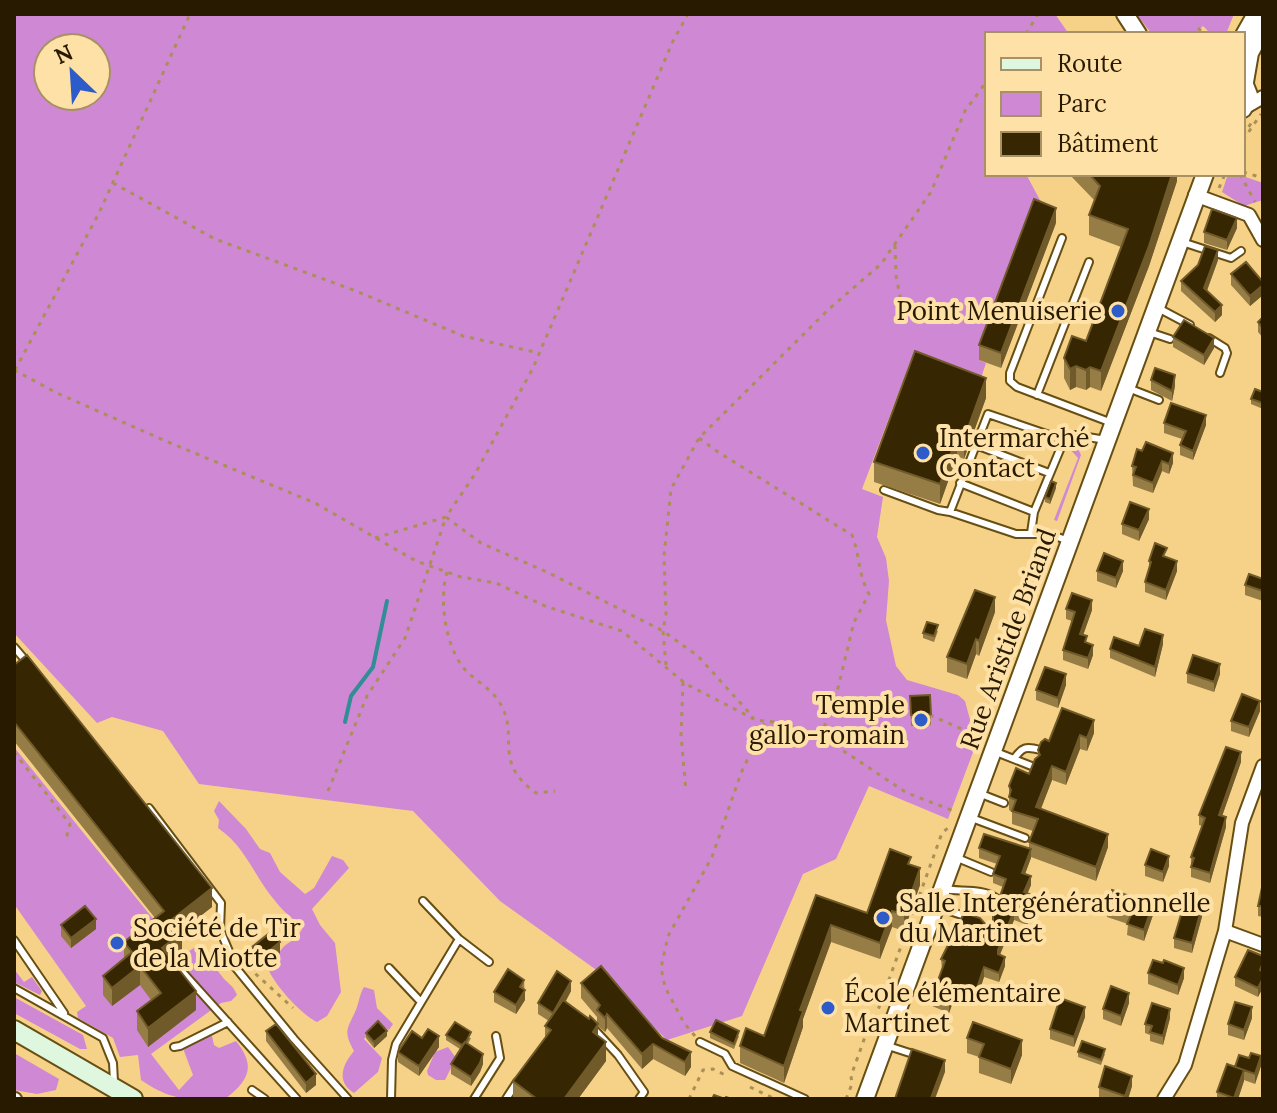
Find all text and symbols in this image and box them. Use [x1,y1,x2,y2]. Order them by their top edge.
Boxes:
north arrow [32,32,112,112]
legend [985,32,1245,176]
text: N [50,38,77,70]
text: Route [1057,48,1123,79]
text: Parc [1057,88,1107,119]
text: Bâtiment [1057,128,1159,159]
place label: Point Menuiserie [896,294,1102,327]
marker: Point Menuiserie [1109,302,1127,320]
place label: Intermarché Contact [939,421,1090,484]
marker: Intermarché Contact [914,444,932,462]
street label: Rue Aristide Briand [952,524,1063,754]
place label: Temple gallo-romain [749,688,905,751]
marker: Temple gallo-romain [912,711,930,729]
place label: Salle Intergénérationnelle du Martinet [899,886,1211,949]
marker: Salle Intergénérationnelle du Martinet [874,909,892,927]
place label: Société de Tir de la Miotte [133,911,301,974]
marker: Société de Tir de la Miotte [108,934,126,952]
place label: École élémentaire Martinet [844,976,1061,1039]
marker: École élémentaire Martinet [819,999,837,1017]

